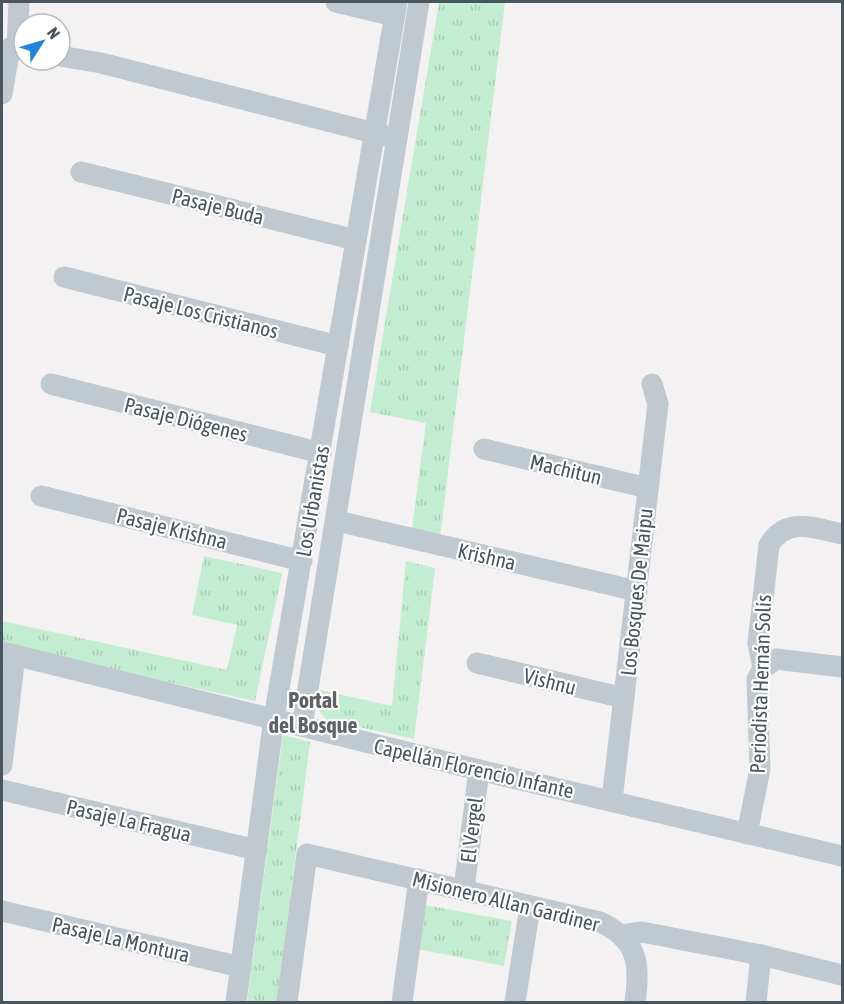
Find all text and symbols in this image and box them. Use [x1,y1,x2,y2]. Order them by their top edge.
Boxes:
north arrow [12,12,72,72]
text: N [44,24,64,42]
street label: Pasaje Buda [170,183,266,229]
street label: Pasaje Los Cristianos [121,281,281,343]
street label: Pasaje Diógenes [122,392,250,446]
street label: Los Urbanistas [290,444,334,558]
street label: Machitun [528,449,604,489]
street label: Pasaje Krishna [114,503,230,553]
street label: Los Bosques De Maipu [615,507,657,677]
street label: Krishna [456,538,518,574]
street label: Periodista Hernán Solís [745,594,775,774]
street label: Vishnu [521,663,579,699]
district label: Portal del Bosque [269,687,357,738]
street label: Capellán Florencio Infante [372,733,576,803]
street label: Pasaje La Fragua [64,794,194,846]
street label: El Vergel [455,795,487,864]
street label: Misionero Allan Gardiner [410,866,603,936]
street label: Pasaje La Montura [50,911,192,967]

